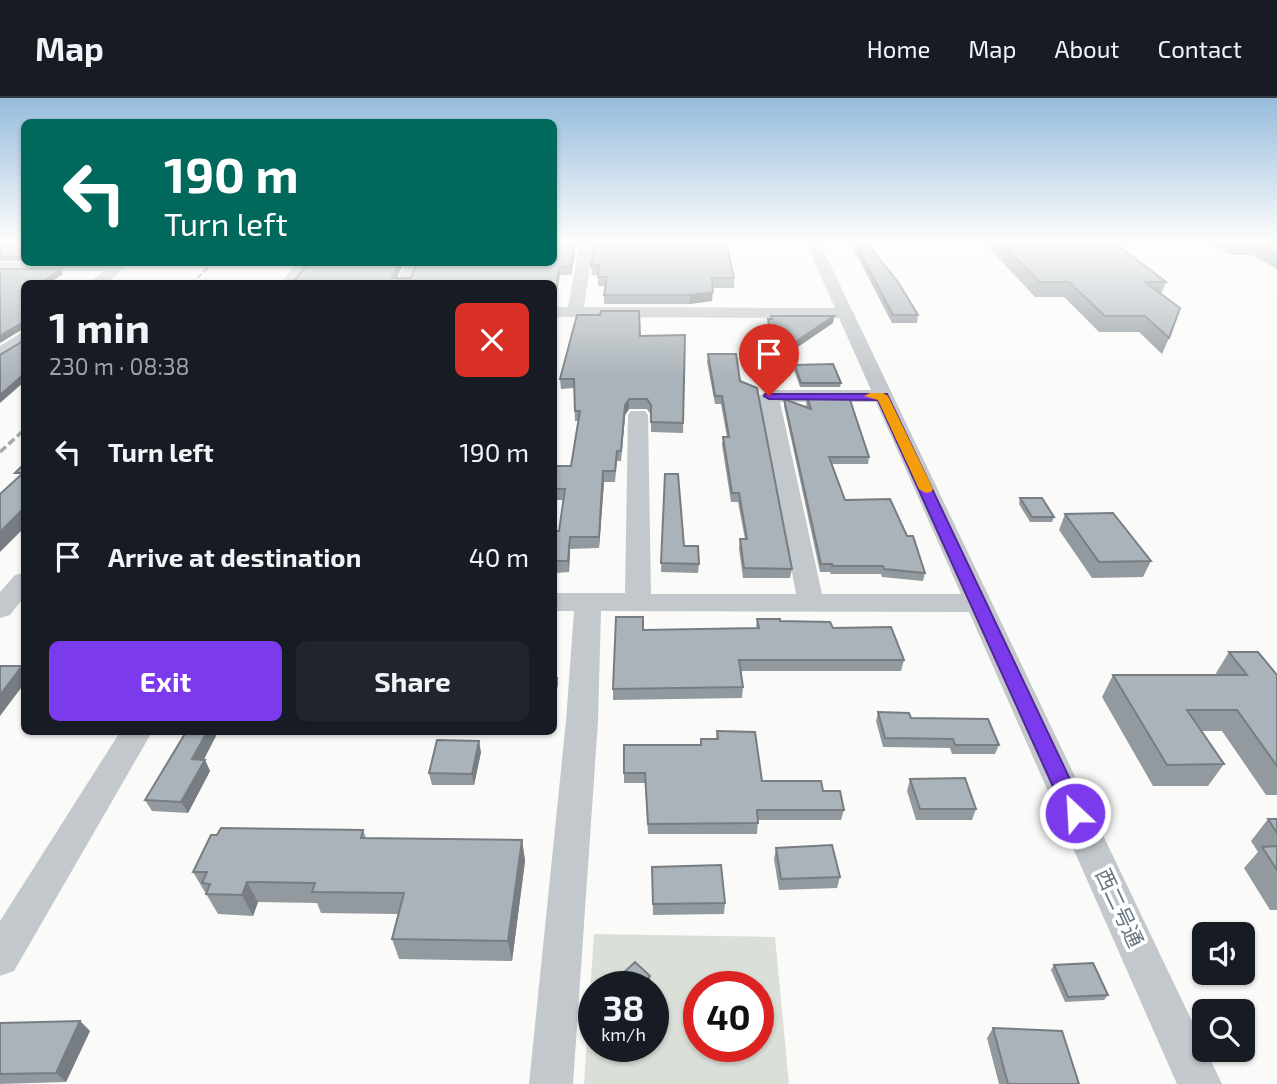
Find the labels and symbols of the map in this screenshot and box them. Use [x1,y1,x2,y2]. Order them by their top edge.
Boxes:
pin [739,324,799,396]
position arrow [1038,776,1112,850]
street label: 西二号通 [1091,864,1149,951]
speed limit sign: 40 [683,971,774,1062]

